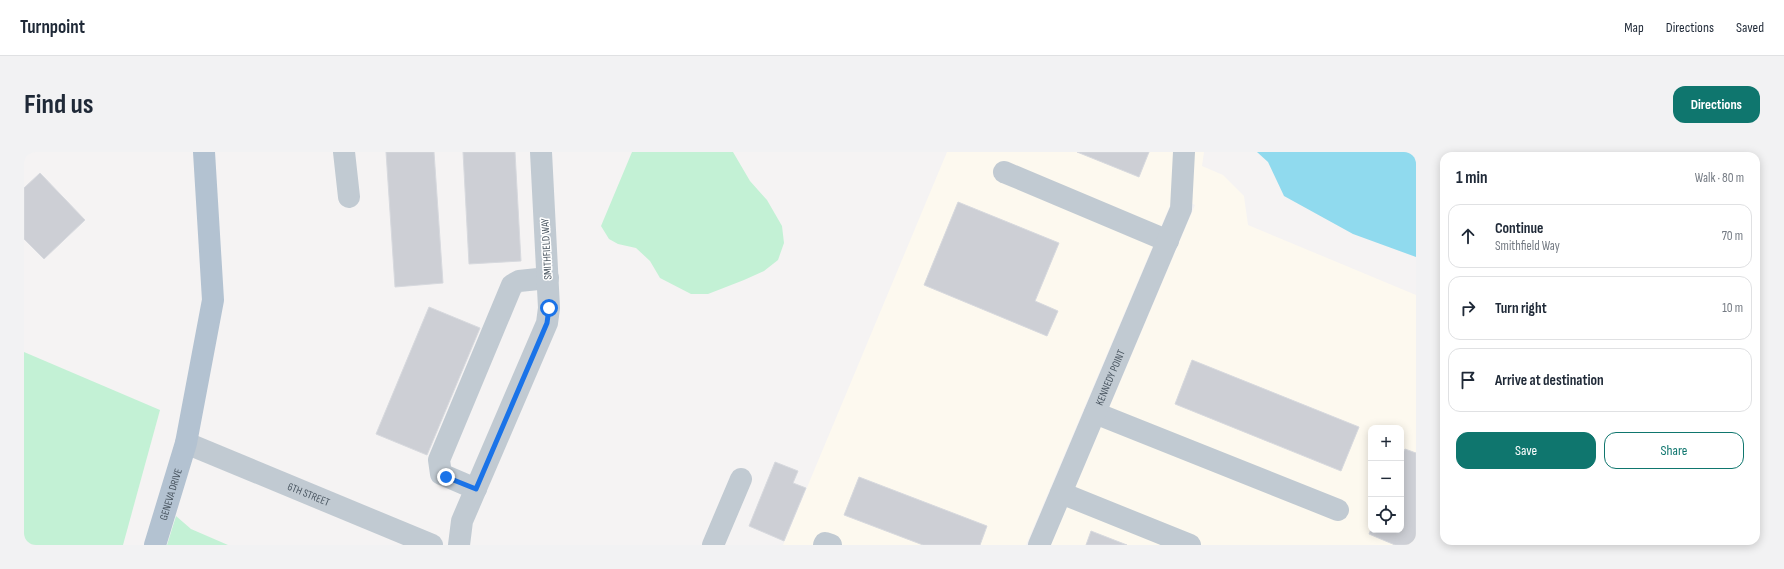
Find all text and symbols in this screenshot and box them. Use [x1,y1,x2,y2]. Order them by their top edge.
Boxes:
text: Turnpoint [20,16,85,39]
text: Map [1624,19,1644,36]
text: Directions [1666,19,1714,36]
text: Saved [1736,19,1764,36]
button: Directions [1673,86,1760,123]
text: Find us [24,88,93,121]
text: 1 min [1456,168,1488,188]
text: Walk · 80 m [1695,170,1744,186]
street label: SMITHFIELD WAY [538,217,555,280]
text: Continue [1495,219,1544,238]
icon: ahead [1457,225,1479,247]
text: 70 m [1722,228,1743,244]
text: Smithfield Way [1495,238,1560,254]
icon: right [1457,297,1479,319]
route start [540,299,558,317]
text: Turn right [1495,299,1547,318]
text: 10 m [1722,300,1743,316]
street label: KENNEDY POINT [1093,347,1128,407]
icon: arrive [1457,369,1479,391]
text: Arrive at destination [1495,371,1604,390]
map controls [1368,425,1404,533]
button: + [1368,425,1404,461]
button: Save [1456,432,1596,469]
button: Share [1604,432,1744,469]
button: − [1368,461,1404,497]
street label: GENEVA DRIVE [157,467,185,522]
route end [437,468,455,486]
street label: 6TH STREET [286,480,332,509]
button: locate [1368,497,1404,533]

